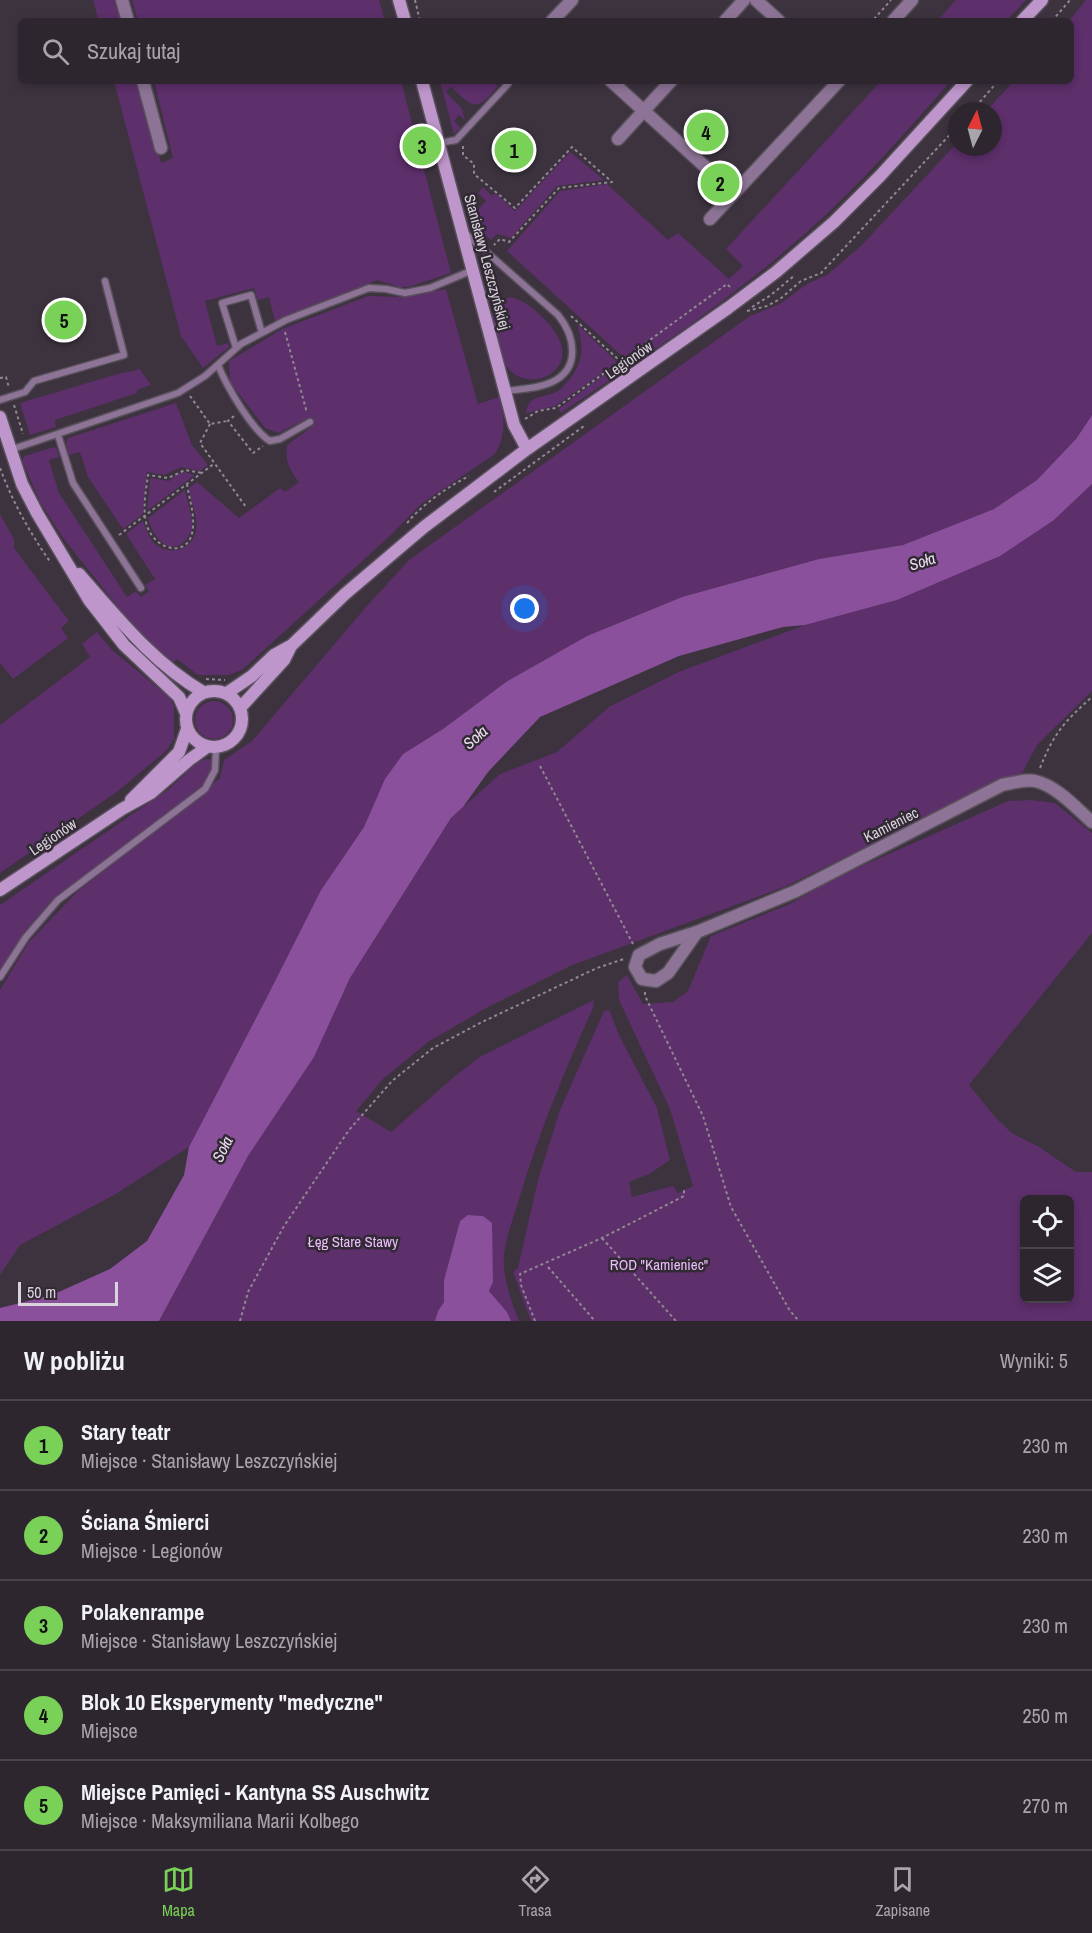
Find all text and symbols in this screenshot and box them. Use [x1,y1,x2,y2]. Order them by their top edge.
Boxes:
search box [18,18,1074,84]
icon: search [39,35,72,68]
text: Szukaj tutaj [87,36,180,66]
north arrow [948,102,1002,156]
pin: 4 [686,110,726,154]
pin: 3 [402,124,442,168]
pin: 1 [494,128,534,172]
pin: 2 [700,160,740,206]
street label: Stanisławy Leszczyńskiej [459,192,516,332]
pin: 5 [44,298,84,342]
street label: Legionów [601,336,657,383]
water label: Soła [906,546,938,576]
your location [510,594,539,623]
water label: Soła [458,720,492,754]
street label: Kamieniec [860,802,922,847]
street label: Legionów [25,813,81,860]
water label: Soła [206,1132,238,1166]
map controls [1020,1195,1074,1303]
button: locate [1020,1195,1074,1249]
park label: Łęg Stare Stawy [308,1231,399,1252]
button: layers [1020,1249,1074,1303]
park label: ROD "Kamieniec" [610,1254,708,1275]
scale bar [18,1279,118,1306]
text: 50 m [27,1281,56,1303]
text: W pobliżu [24,1343,125,1378]
text: Wyniki: 5 [1000,1347,1068,1374]
text: Stary teatr [81,1417,170,1447]
text: 1 [39,1432,48,1459]
text: 230 m [1022,1432,1068,1459]
text: Miejsce · Stanisławy Leszczyńskiej [81,1447,337,1474]
text: Ściana Śmierci [81,1507,209,1537]
text: 2 [39,1522,48,1549]
text: 230 m [1022,1522,1068,1549]
text: Miejsce · Legionów [81,1537,222,1564]
text: Polakenrampe [81,1597,204,1627]
text: 3 [39,1612,48,1639]
text: 230 m [1022,1612,1068,1639]
text: Miejsce · Stanisławy Leszczyńskiej [81,1627,337,1654]
text: Blok 10 Eksperymenty "medyczne" [81,1687,383,1717]
text: 4 [39,1702,48,1729]
text: 250 m [1022,1702,1068,1729]
text: Miejsce [81,1717,138,1744]
text: Miejsce Pamięci - Kantyna SS Auschwitz [81,1777,429,1807]
text: 5 [39,1792,48,1819]
text: 270 m [1022,1792,1068,1819]
text: Miejsce · Maksymiliana Marii Kolbego [81,1807,359,1834]
tab: Mapa [162,1863,195,1921]
tab: Trasa [519,1863,552,1921]
tab: Zapisane [875,1863,930,1921]

